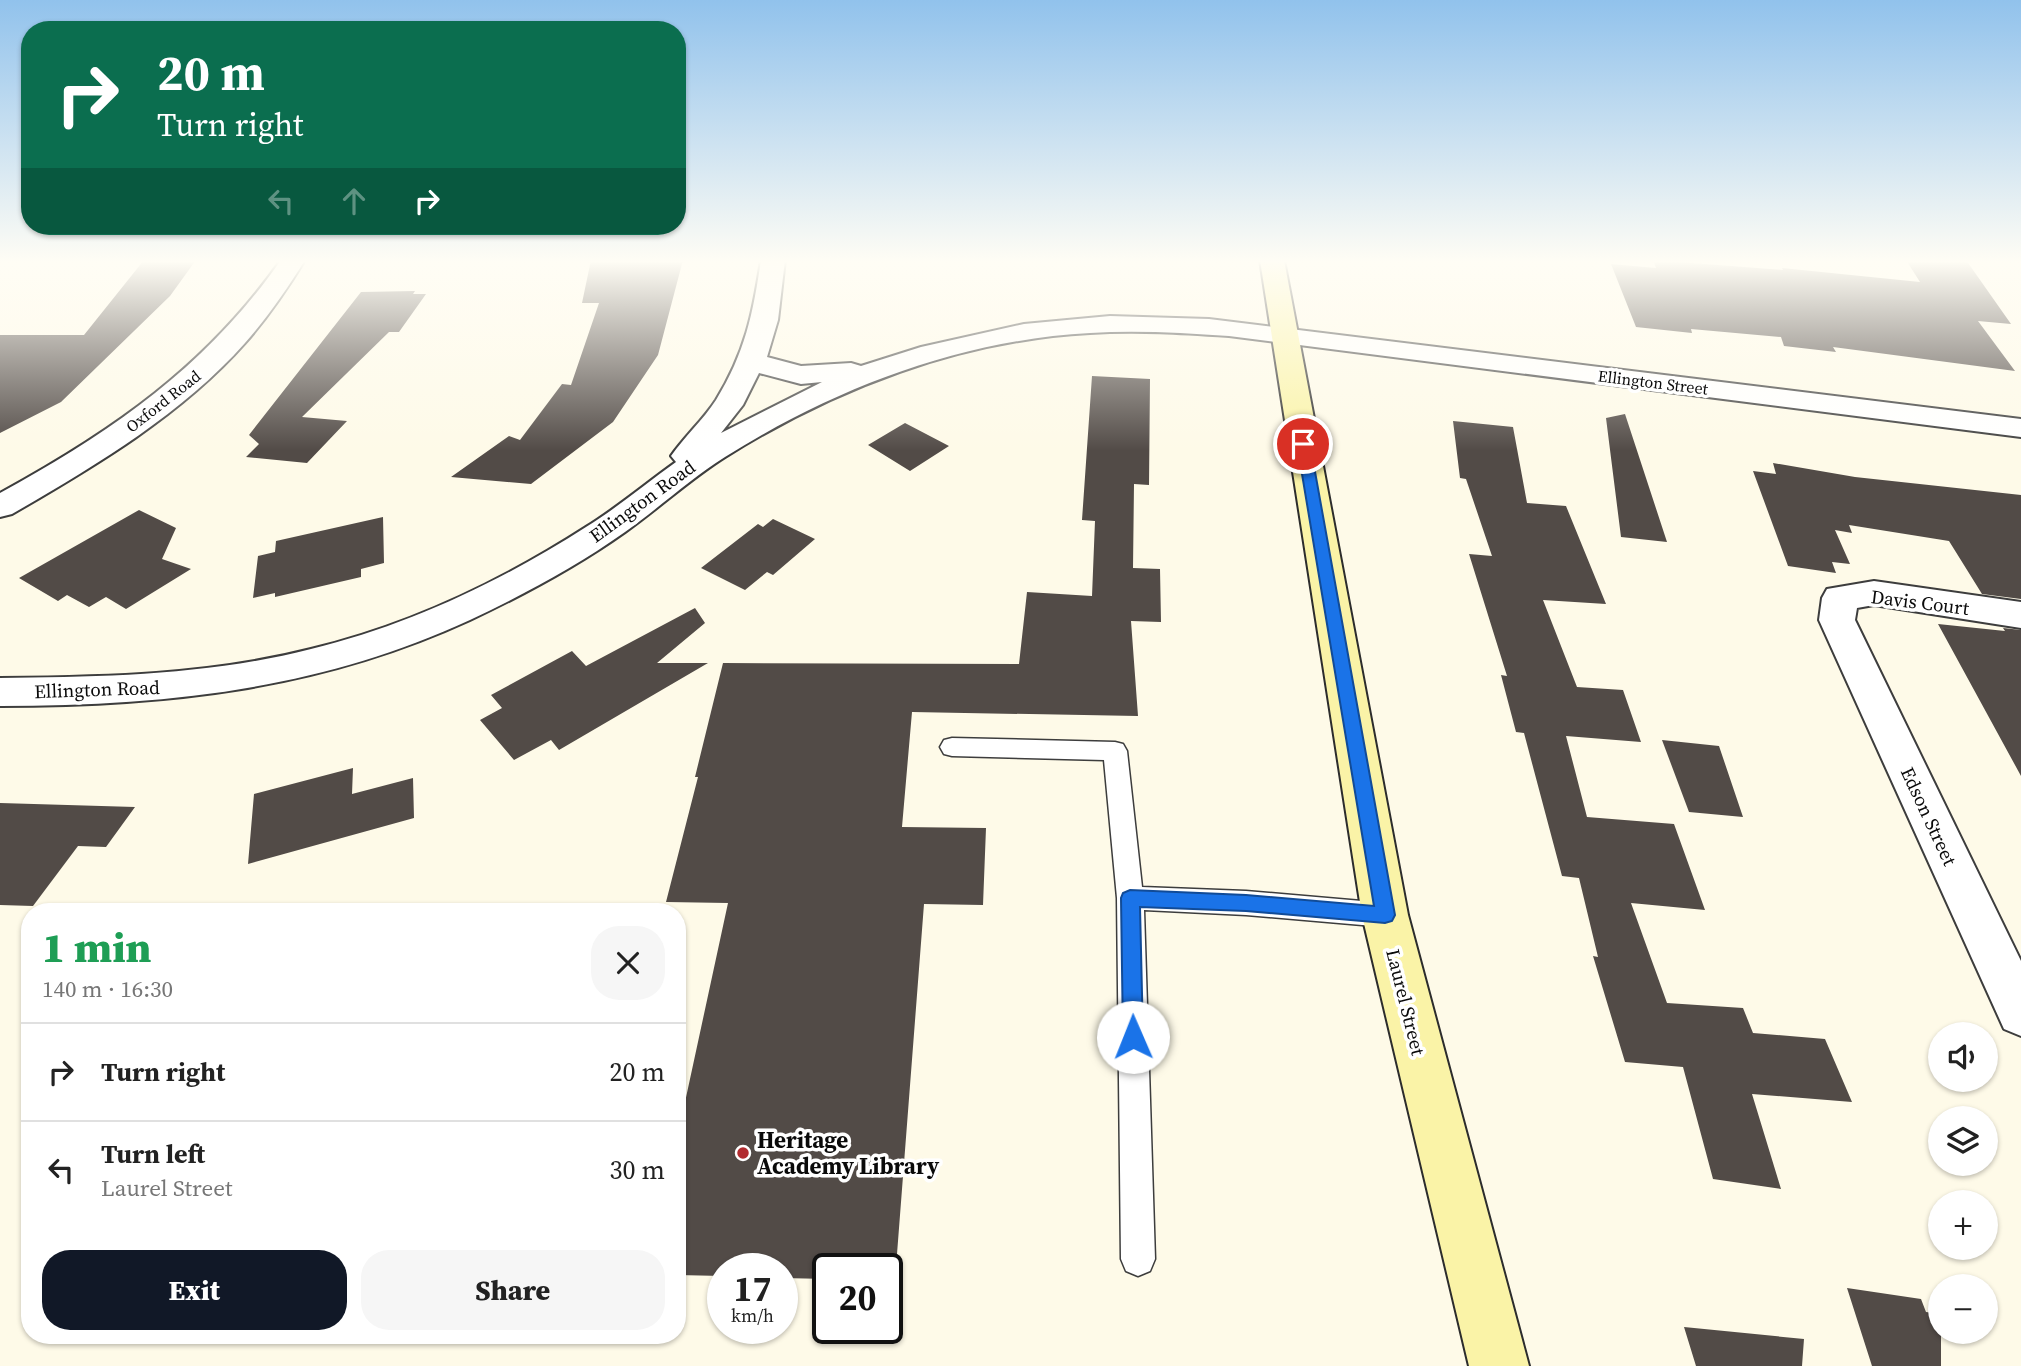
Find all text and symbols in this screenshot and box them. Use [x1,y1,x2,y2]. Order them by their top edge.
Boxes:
text: 20 m [157,39,265,106]
icon: right [42,49,133,140]
text: Turn right [157,103,303,147]
icon: left [262,182,300,220]
icon: ahead [335,182,373,220]
icon: right [408,182,446,220]
street label: Ellington Street [1597,364,1710,400]
street label: Oxford Road [121,365,205,437]
pin [1273,414,1333,474]
icon: arrive [1284,425,1322,463]
street label: Ellington Road [584,453,701,548]
street label: Davis Court [1869,583,1971,621]
street label: Ellington Road [34,674,160,704]
street label: Edson Street [1895,762,1964,870]
text: 1 min [42,918,152,976]
button: close [591,926,665,1000]
street label: Laurel Street [1380,946,1432,1059]
text: 140 m · 16:30 [42,973,173,1005]
position arrow [1096,1000,1170,1074]
map controls [1928,1022,1998,1344]
button: sound [1928,1022,1998,1092]
icon: right [42,1053,80,1091]
text: Turn right [101,1054,225,1090]
text: 20 m [610,1054,665,1090]
button: layers [1928,1106,1998,1176]
place label: Heritage Academy Library [757,1124,940,1182]
text: Turn left [101,1136,205,1172]
marker: Heritage Academy Library [735,1145,751,1161]
icon: left [42,1151,80,1189]
text: 30 m [610,1152,665,1188]
text: Laurel Street [101,1172,233,1204]
button: + [1928,1190,1998,1260]
button: Exit [42,1250,347,1330]
button: Share [361,1250,665,1330]
speed limit sign: 20 [812,1253,903,1344]
text: 17 [734,1265,771,1313]
button: − [1928,1274,1998,1344]
text: km/h [731,1303,774,1328]

